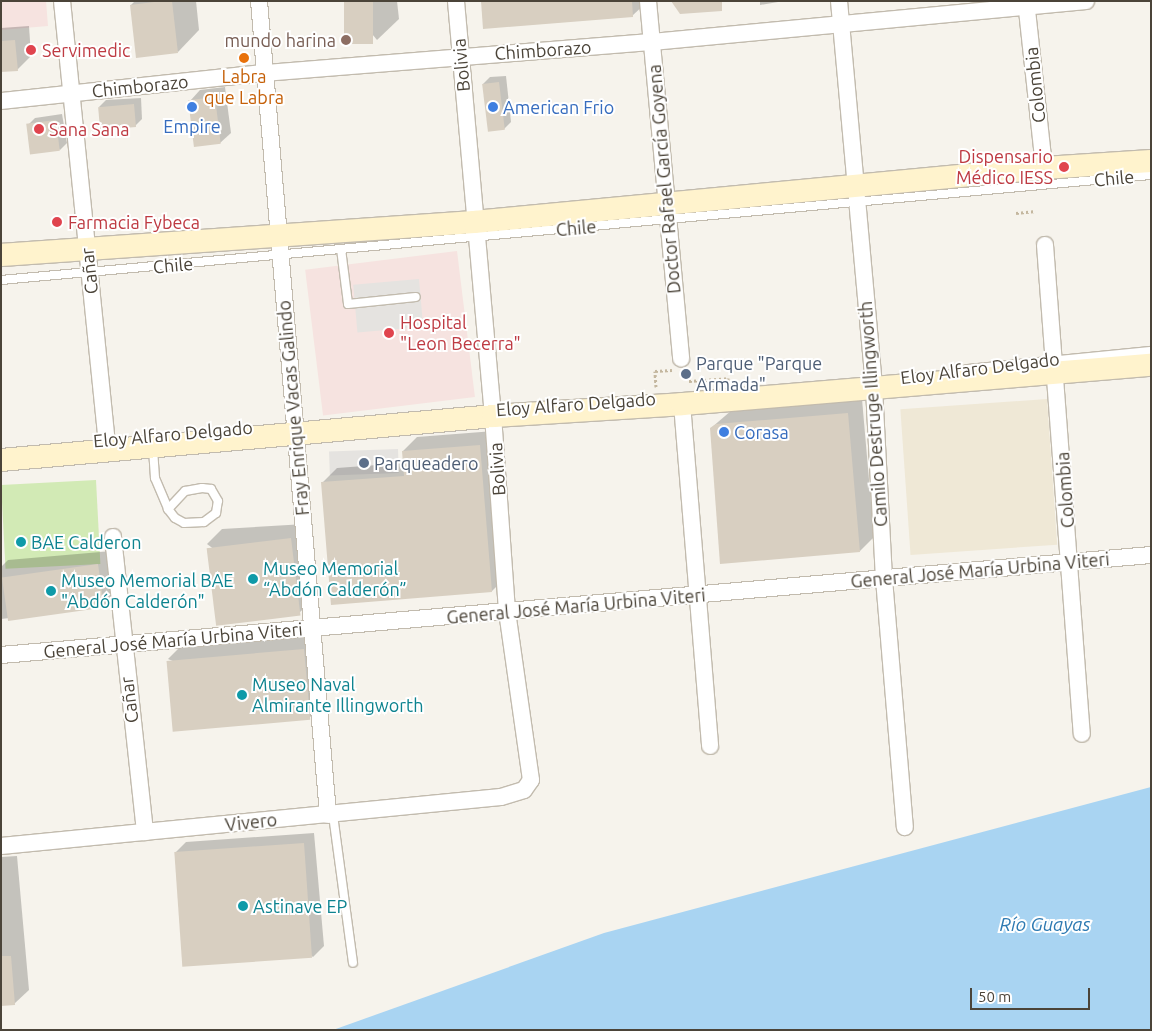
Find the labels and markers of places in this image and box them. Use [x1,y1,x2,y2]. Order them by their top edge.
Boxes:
place label: mundo harina [224,29,336,51]
marker: mundo harina [340,34,352,46]
place label: Servimedic [42,39,130,61]
marker: Servimedic [24,43,38,57]
marker: Labra que Labra [238,52,250,64]
place label: Labra que Labra [204,66,284,108]
place label: American Frio [503,96,614,118]
marker: Empire [186,101,198,113]
marker: American Frio [487,101,499,113]
place label: Empire [163,115,221,137]
place label: Sana Sana [49,118,130,140]
marker: Sana Sana [33,123,45,135]
place label: Dispensario Médico IESS [956,146,1053,188]
marker: Dispensario Médico IESS [1057,160,1071,174]
place label: Farmacia Fybeca [68,211,200,233]
marker: Farmacia Fybeca [50,215,64,229]
place label: Hospital "Leon Becerra" [400,312,521,354]
marker: Hospital "Leon Becerra" [382,326,396,340]
place label: Parque "Parque Armada" [696,353,822,396]
marker: Parque "Parque Armada" [680,368,692,380]
place label: Corasa [734,421,789,443]
marker: Corasa [718,426,730,438]
place label: Parqueadero [374,452,478,474]
marker: Parqueadero [358,457,370,469]
place label: BAE Calderon [31,531,141,553]
marker: BAE Calderon [15,536,27,548]
place label: Museo Memorial “Abdón Calderón” [263,558,407,600]
place label: Museo Memorial BAE "Abdón Calderón" [61,570,233,612]
marker: Museo Memorial “Abdón Calderón” [247,573,259,585]
marker: Museo Memorial BAE "Abdón Calderón" [45,585,57,597]
place label: Museo Naval Almirante Illingworth [252,674,423,716]
marker: Museo Naval Almirante Illingworth [236,689,248,701]
place label: Astinave EP [253,895,347,917]
marker: Astinave EP [237,900,249,912]

